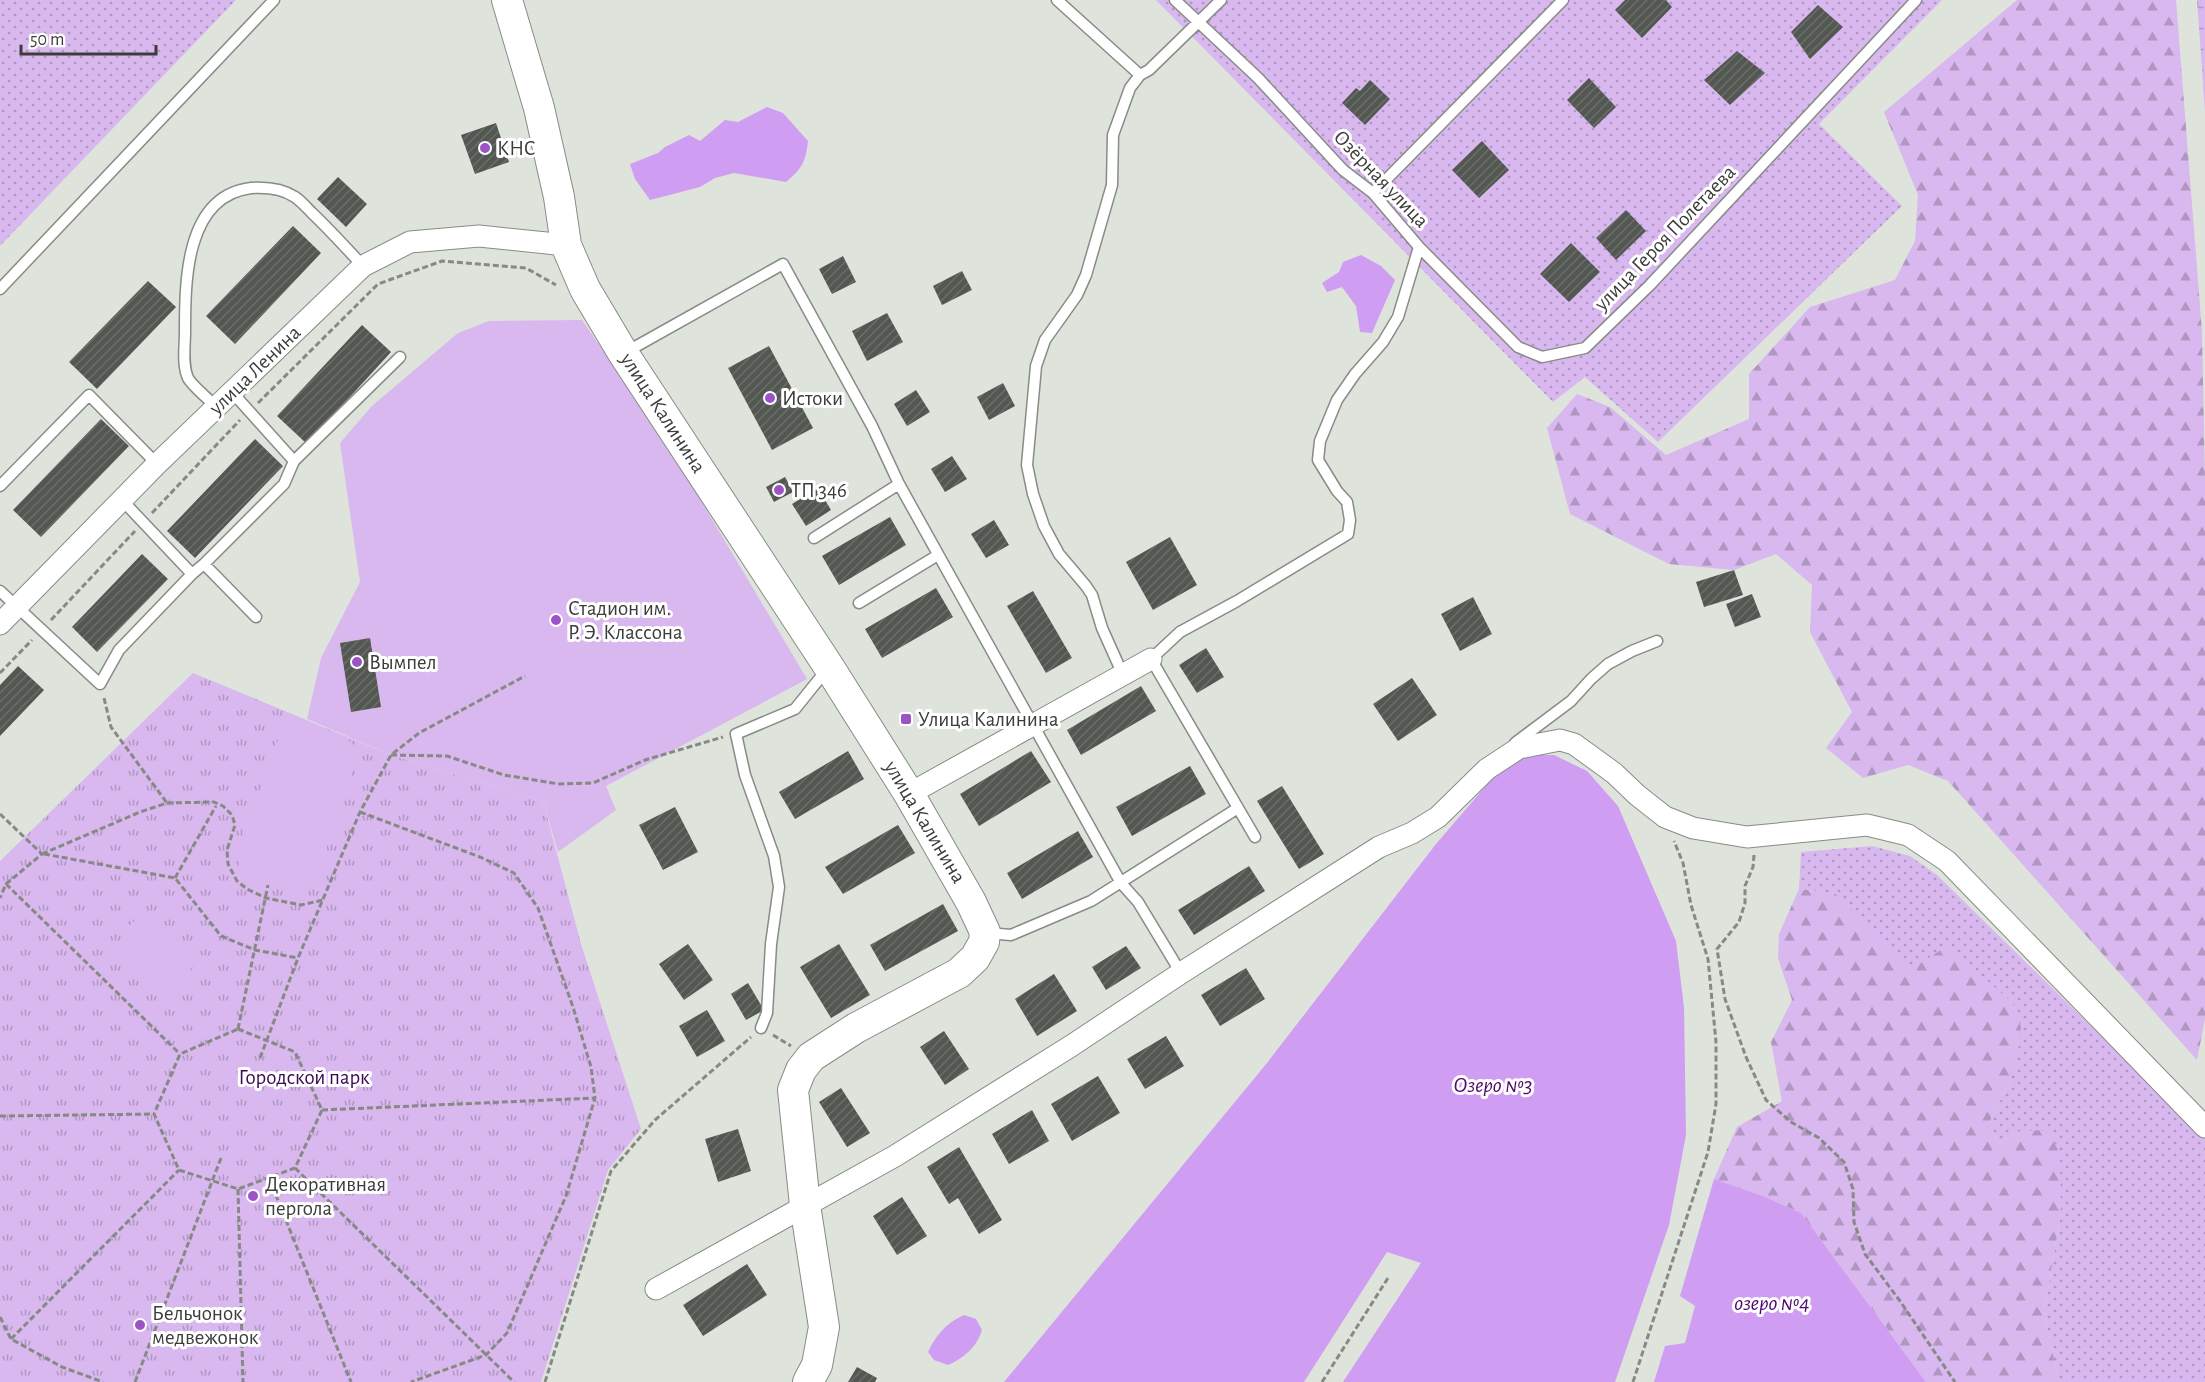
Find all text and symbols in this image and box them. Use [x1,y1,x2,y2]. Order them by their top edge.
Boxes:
scale bar [21,18,156,56]
text: 50 m [30,31,64,49]
street label: Озёрная улица [1330,126,1433,232]
place label: КНС [497,138,536,159]
marker: КНС [478,141,492,155]
street label: улица Героя Полетаева [1590,161,1740,315]
street label: улица Ленина [205,321,305,419]
street label: улица Калинина [616,348,710,477]
place label: Истоки [782,388,843,409]
marker: Истоки [763,391,777,405]
place label: ТП 346 [791,480,847,501]
marker: ТП 346 [772,483,786,497]
place label: Стадион им. Р. Э. Классона [568,598,683,643]
marker: Стадион им. Р. Э. Классона [549,613,563,627]
place label: Вымпел [369,652,437,673]
marker: Вымпел [350,655,364,669]
place label: Улица Калинина [918,709,1059,730]
marker: Улица Калинина [899,712,913,726]
street label: улица Калинина [880,756,970,887]
park label: Городской парк [238,1067,370,1088]
water label: Озеро №3 [1453,1074,1533,1097]
place label: Декоративная пергола [265,1174,386,1219]
marker: Декоративная пергола [246,1189,260,1203]
water label: озеро №4 [1734,1292,1810,1315]
place label: Бельчонок медвежонок [152,1303,259,1348]
marker: Бельчонок медвежонок [133,1318,147,1332]

